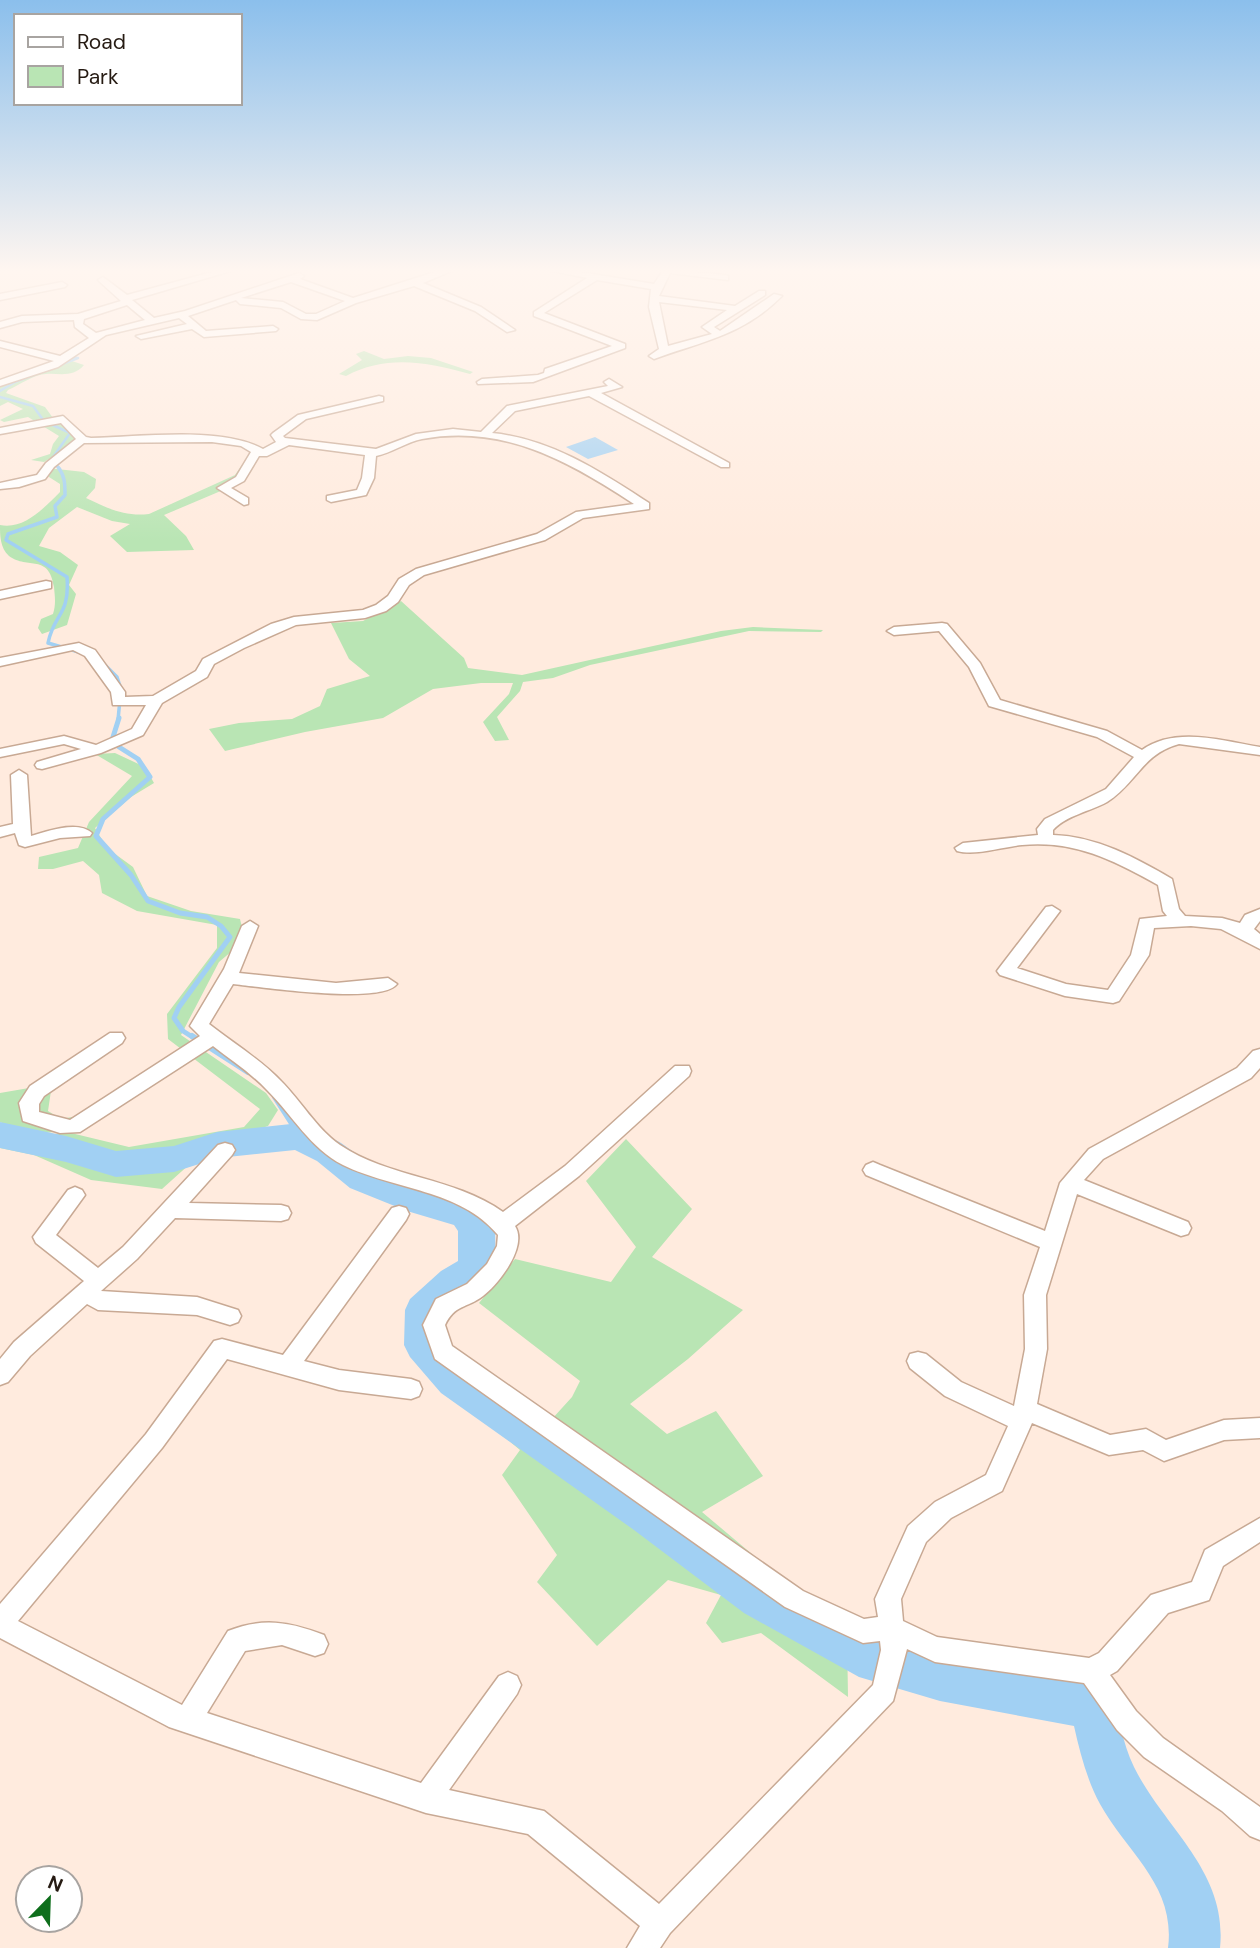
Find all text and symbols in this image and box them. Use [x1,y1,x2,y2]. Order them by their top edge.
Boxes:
legend [14,14,242,105]
text: Road [77,28,126,56]
text: Park [77,63,119,91]
north arrow [14,1864,84,1934]
text: N [44,1870,67,1898]

